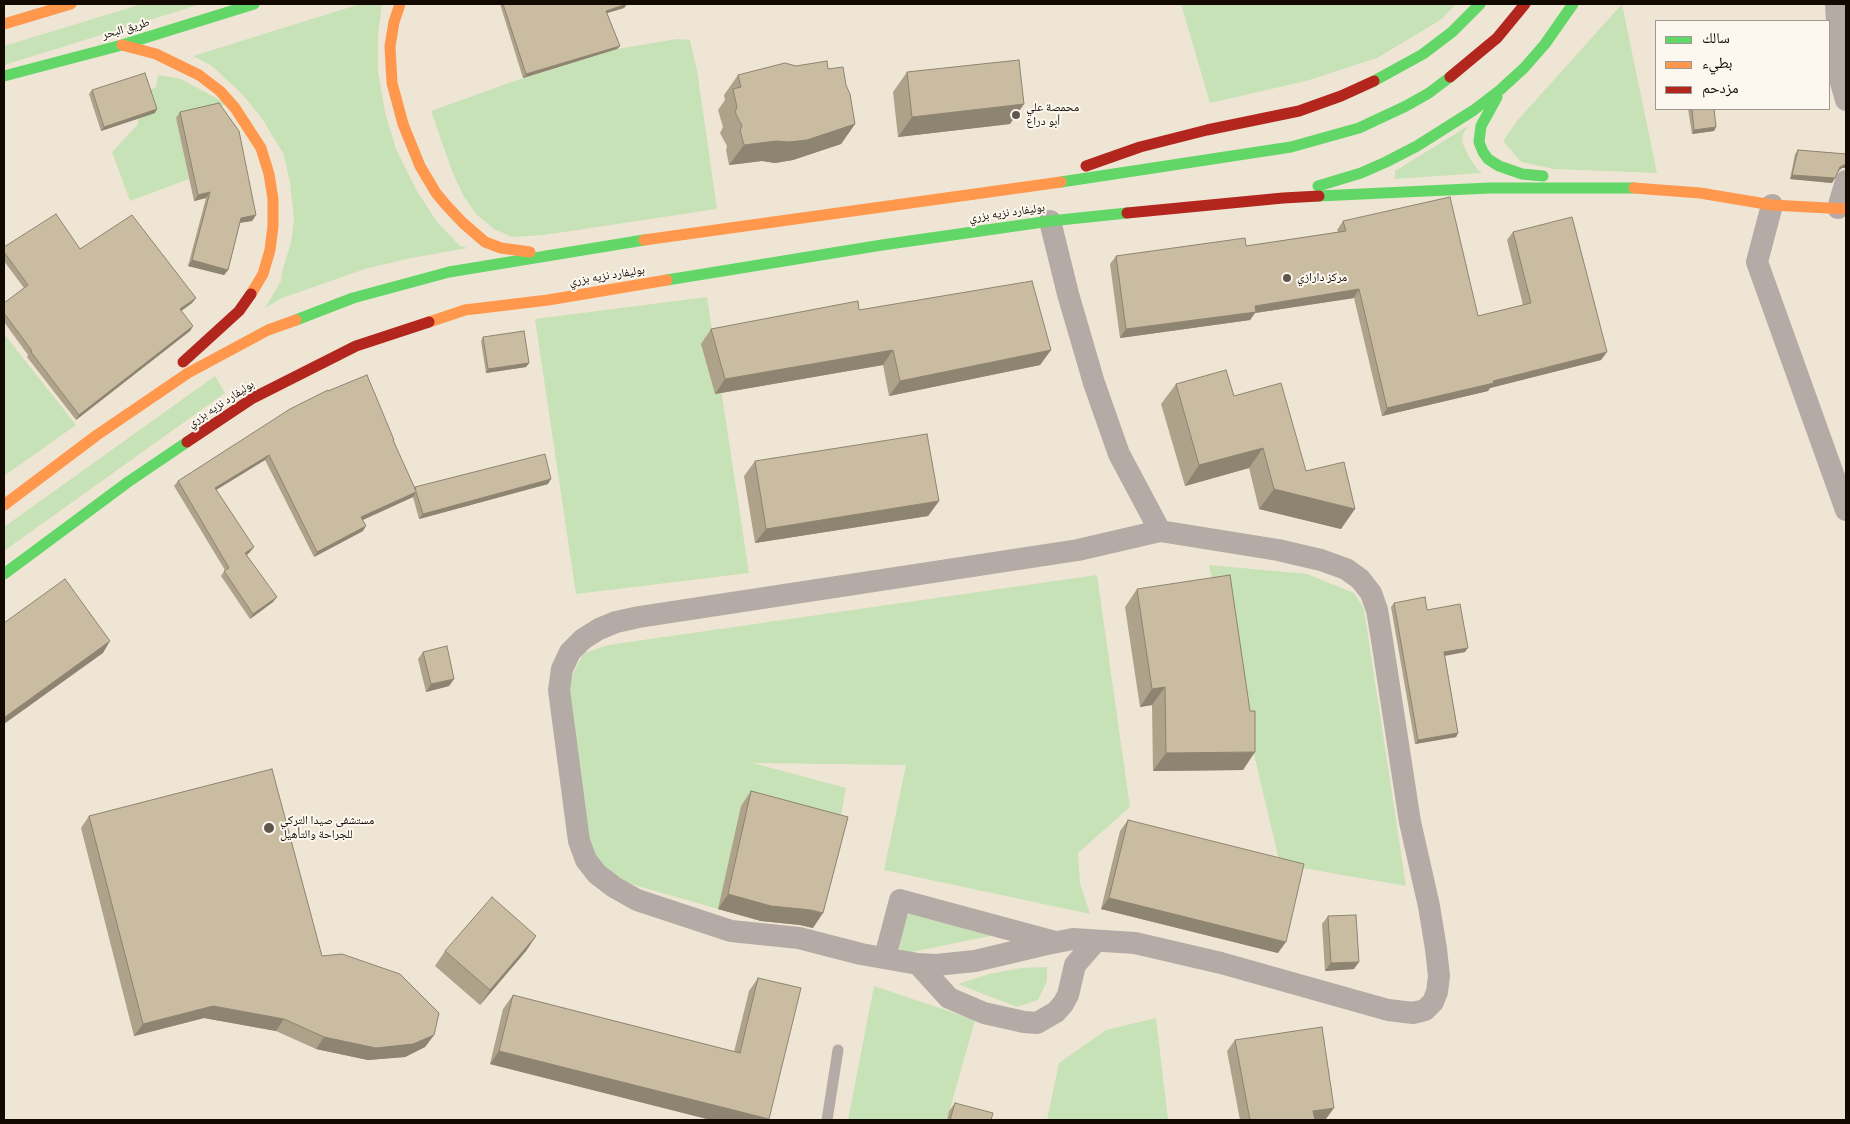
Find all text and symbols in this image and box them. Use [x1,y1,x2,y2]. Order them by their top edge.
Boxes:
street label: طريق البحر [100,15,152,43]
legend [1655,20,1830,110]
text: سالك [1702,27,1730,48]
text: بطيء [1702,52,1732,73]
text: مزدحم [1702,77,1739,98]
place label: محمصة علي أبو دراع [1026,101,1079,129]
marker: محمصة علي أبو دراع [1010,109,1022,121]
street label: بوليفارد نزيه بزري [968,201,1046,225]
street label: بوليفارد نزيه بزري [568,263,646,289]
place label: مركز دارازي [1297,271,1347,285]
marker: مركز دارازي [1281,272,1293,284]
street label: بوليفارد نزيه بزري [185,377,257,431]
place label: مستشفى صيدا التركي للجراحة والتأهيل [280,814,374,842]
marker: مستشفى صيدا التركي للجراحة والتأهيل [262,821,276,835]

